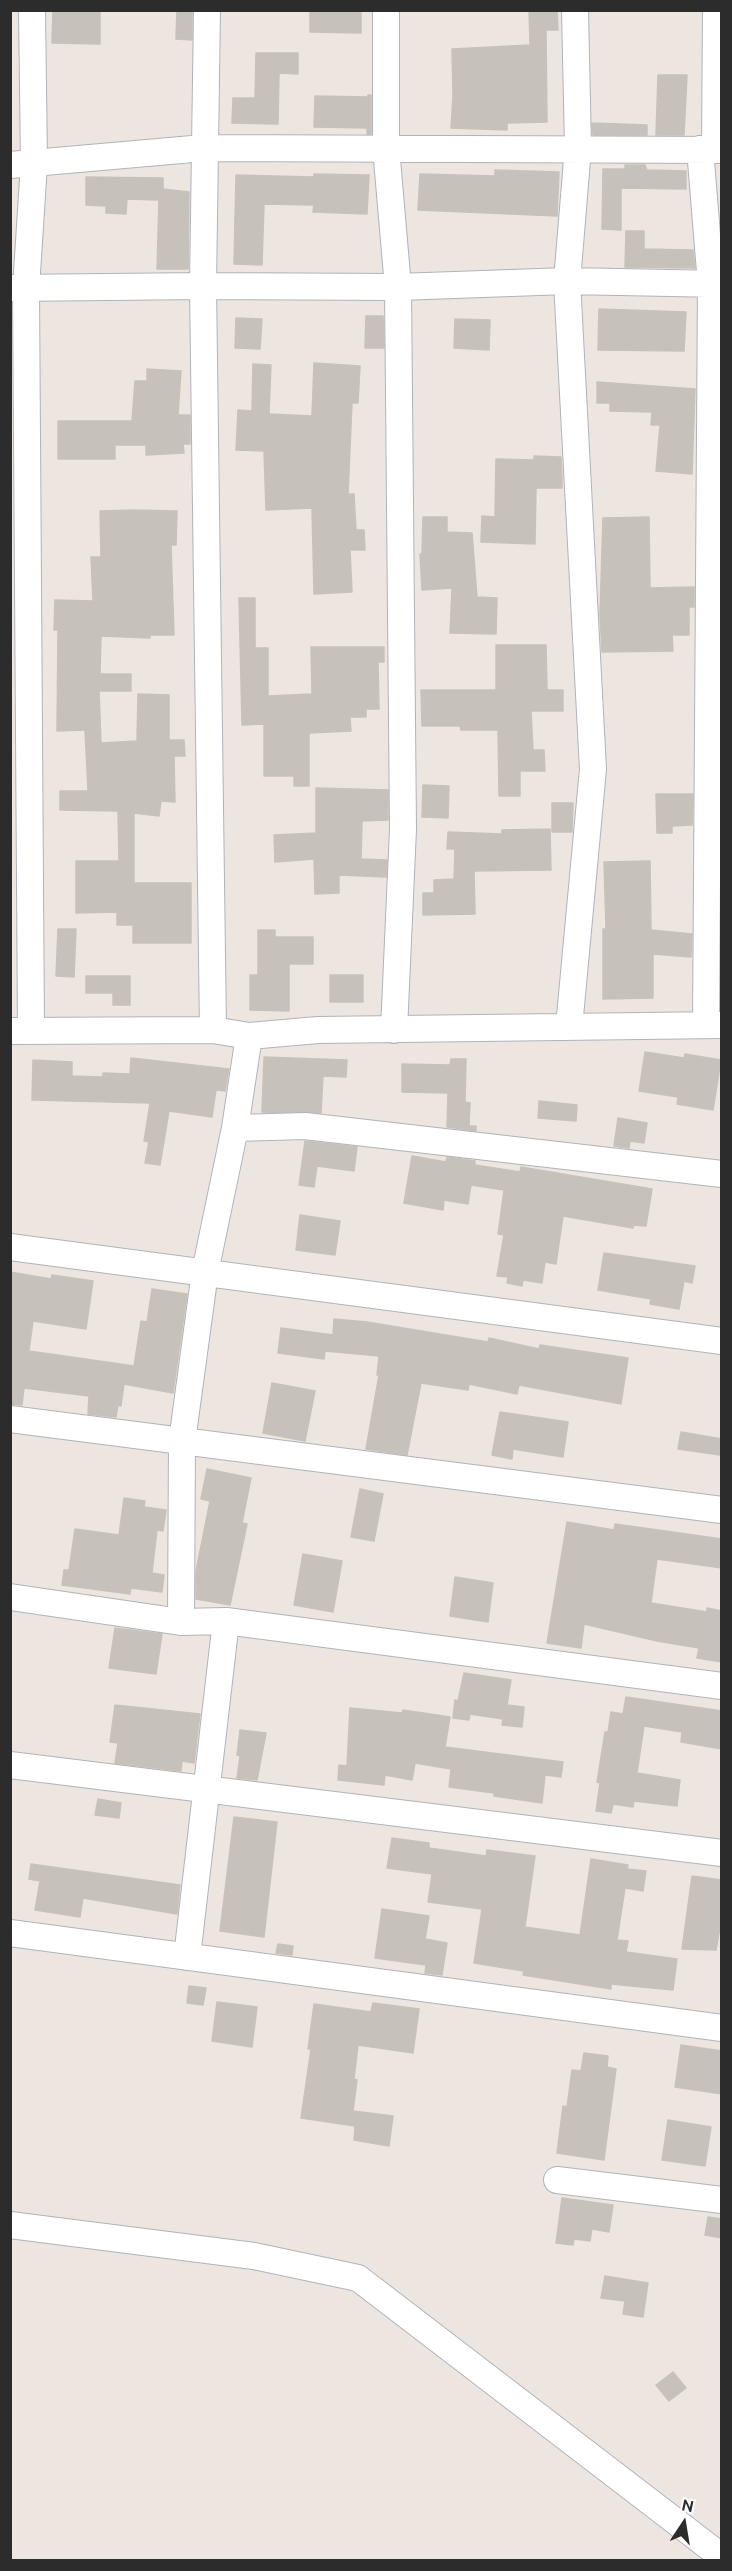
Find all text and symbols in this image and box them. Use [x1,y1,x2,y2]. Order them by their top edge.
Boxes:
north arrow [654,2493,714,2553]
text: N [680,2495,695,2515]

